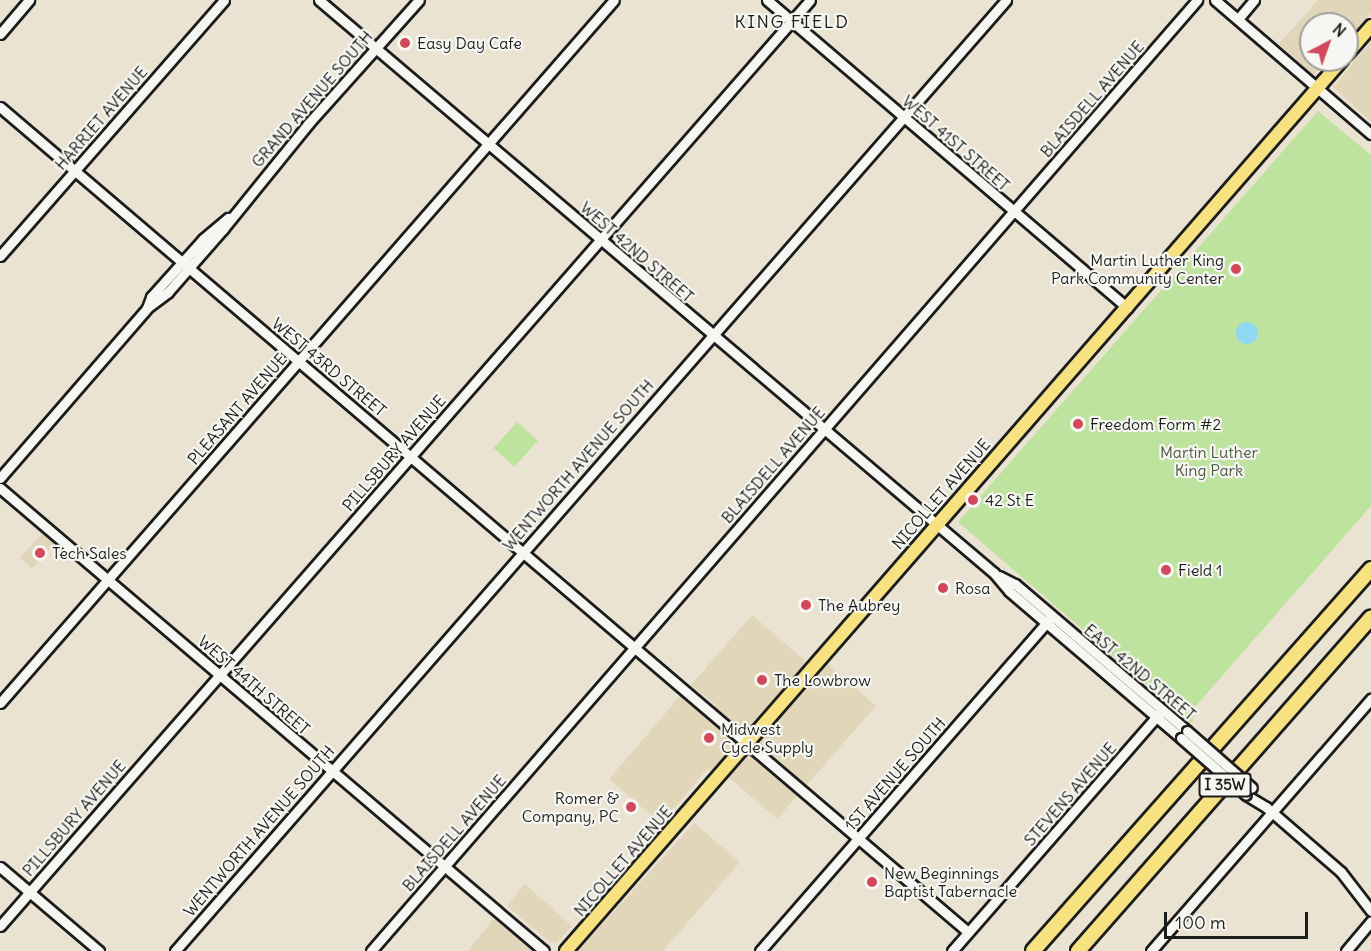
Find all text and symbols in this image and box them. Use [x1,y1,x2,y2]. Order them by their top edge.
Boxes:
district label: KING FIELD [735,11,849,33]
north arrow [1299,12,1359,72]
text: N [1329,19,1350,41]
street label: GRAND AVENUE SOUTH [247,27,377,171]
place label: Easy Day Cafe [417,33,522,53]
marker: Easy Day Cafe [398,36,412,50]
street label: BLAISDELL AVENUE [1036,37,1148,161]
street label: HARRIET AVENUE [51,62,151,174]
street label: WEST 41ST STREET [898,91,1014,195]
street label: WEST 42ND STREET [576,198,698,306]
place label: Martin Luther King Park Community Center [1051,250,1224,288]
marker: Martin Luther King Park Community Center [1229,262,1243,276]
street label: WEST 43RD STREET [268,314,390,420]
street label: PLEASANT AVENUE [184,350,290,468]
street label: WENTWORTH AVENUE SOUTH [499,376,657,554]
street label: PILLSBURY AVENUE [338,391,450,515]
street label: BLAISDELL AVENUE [717,403,829,527]
place label: Freedom Form #2 [1090,414,1221,434]
marker: Freedom Form #2 [1071,417,1085,431]
street label: NICOLLET AVENUE [888,435,994,553]
park label: Martin Luther King Park [1160,442,1258,480]
place label: 42 St E [985,490,1034,510]
marker: 42 St E [966,493,980,507]
place label: Tech Sales [52,543,127,563]
marker: Tech Sales [33,546,47,560]
place label: Field 1 [1178,560,1222,580]
marker: Field 1 [1159,563,1173,577]
place label: Rosa [955,578,990,598]
marker: Rosa [936,581,950,595]
place label: The Aubrey [818,595,900,615]
marker: The Aubrey [799,598,813,612]
street label: EAST 42ND STREET [1080,620,1200,724]
street label: WEST 44TH STREET [194,631,314,739]
place label: The Lowbrow [774,670,871,690]
marker: The Lowbrow [755,673,769,687]
street label: 1ST AVENUE SOUTH [841,713,949,835]
place label: Midwest Cycle Supply [721,719,814,757]
marker: Midwest Cycle Supply [702,731,716,745]
street label: STEVENS AVENUE [1020,738,1120,850]
street label: WENTWORTH AVENUE SOUTH [180,742,338,920]
street label: PILLSBURY AVENUE [18,756,130,880]
street label: BLAISDELL AVENUE [398,771,510,895]
road number: I 35W [1198,773,1252,797]
place label: Romer & Company, PC [522,788,619,826]
marker: Romer & Company, PC [624,800,638,814]
street label: NICOLLET AVENUE [570,802,676,920]
place label: New Beginnings Baptist Tabernacle [884,863,1017,901]
marker: New Beginnings Baptist Tabernacle [865,875,879,889]
scale bar [1167,900,1311,938]
text: 100 m [1175,911,1226,934]

